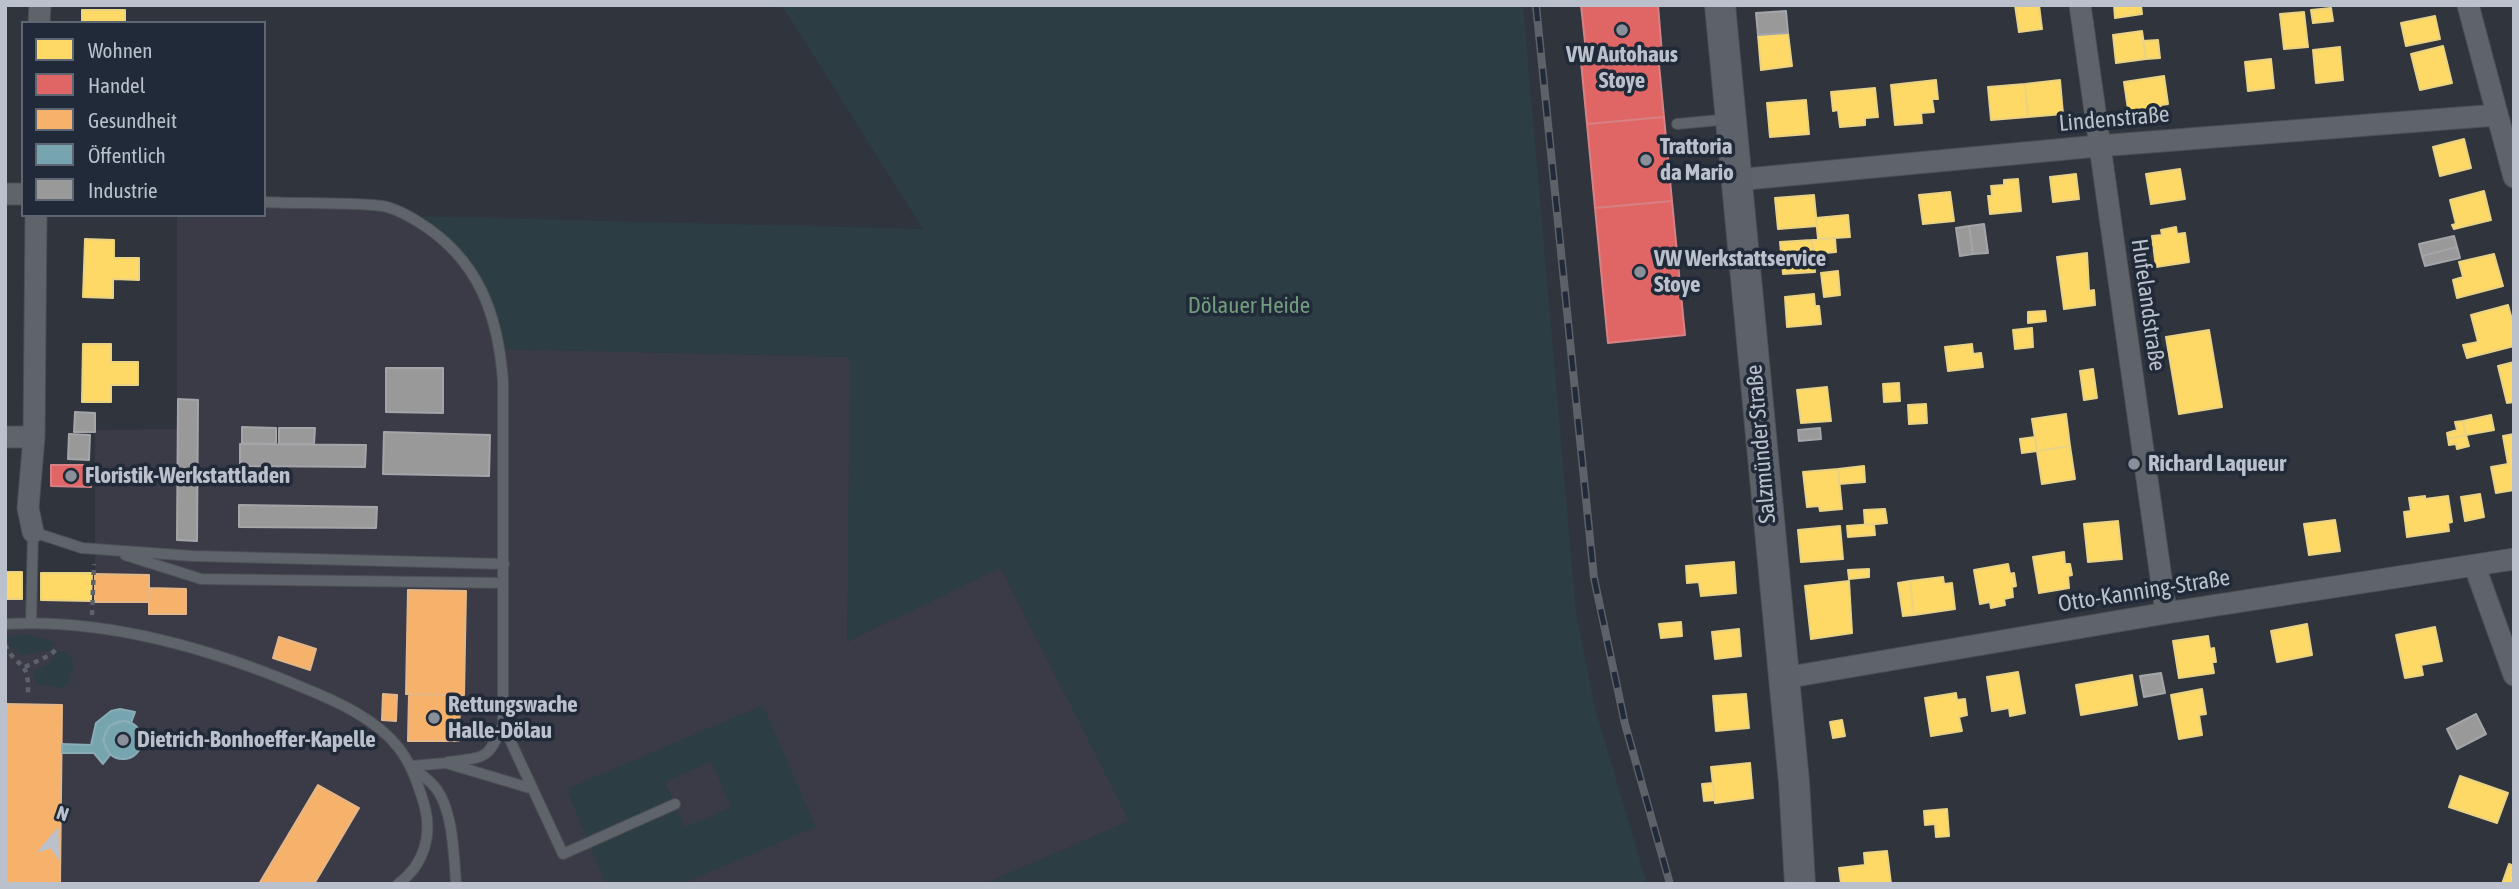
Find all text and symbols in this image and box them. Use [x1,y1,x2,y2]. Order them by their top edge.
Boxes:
legend [21,21,266,217]
marker: VW Autohaus Stoye [1614,22,1630,38]
text: Wohnen [88,38,153,62]
place label: VW Autohaus Stoye [1566,41,1678,95]
text: Handel [88,73,145,97]
street label: Lindenstraße [2058,100,2170,138]
text: Gesundheit [88,108,177,132]
place label: Trattoria da Mario [1660,133,1734,187]
text: Öffentlich [88,143,166,167]
marker: Trattoria da Mario [1638,152,1654,168]
text: Industrie [88,178,158,202]
street label: Hufelandstraße [2125,237,2171,373]
place label: VW Werkstattservice Stoye [1654,245,1826,299]
marker: VW Werkstattservice Stoye [1632,264,1648,280]
park label: Dölauer Heide [1188,292,1310,320]
street label: Salzmünder Straße [1740,363,1782,525]
place label: Richard Laqueur [2148,450,2286,478]
marker: Richard Laqueur [2126,456,2142,472]
place label: Floristik-Werkstattladen [85,462,290,490]
marker: Floristik-Werkstattladen [63,468,79,484]
street label: Otto-Kanning-Straße [2056,564,2232,618]
place label: Rettungswache Halle-Dölau [448,691,578,745]
marker: Rettungswache Halle-Dölau [426,710,442,726]
place label: Dietrich-Bonhoeffer-Kapelle [137,726,376,754]
marker: Dietrich-Bonhoeffer-Kapelle [115,732,131,748]
north arrow [21,798,91,868]
text: N [54,801,72,825]

